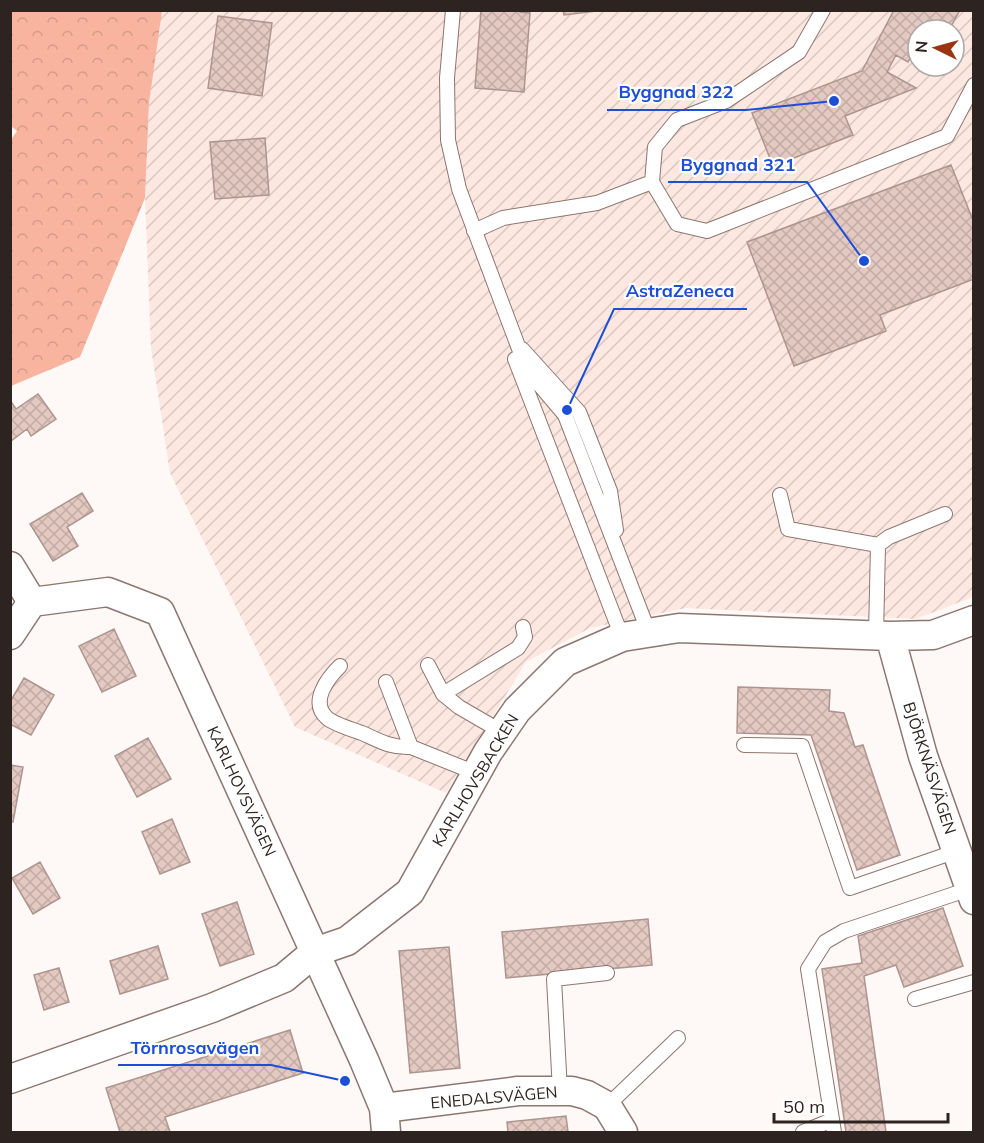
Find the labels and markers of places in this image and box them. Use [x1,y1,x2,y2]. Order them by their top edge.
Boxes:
callout: Byggnad 322 [607,74,746,110]
callout: Byggnad 321 [668,146,807,182]
callout: AstraZeneca [614,273,747,309]
callout: Törnrosavägen [118,1029,271,1065]

